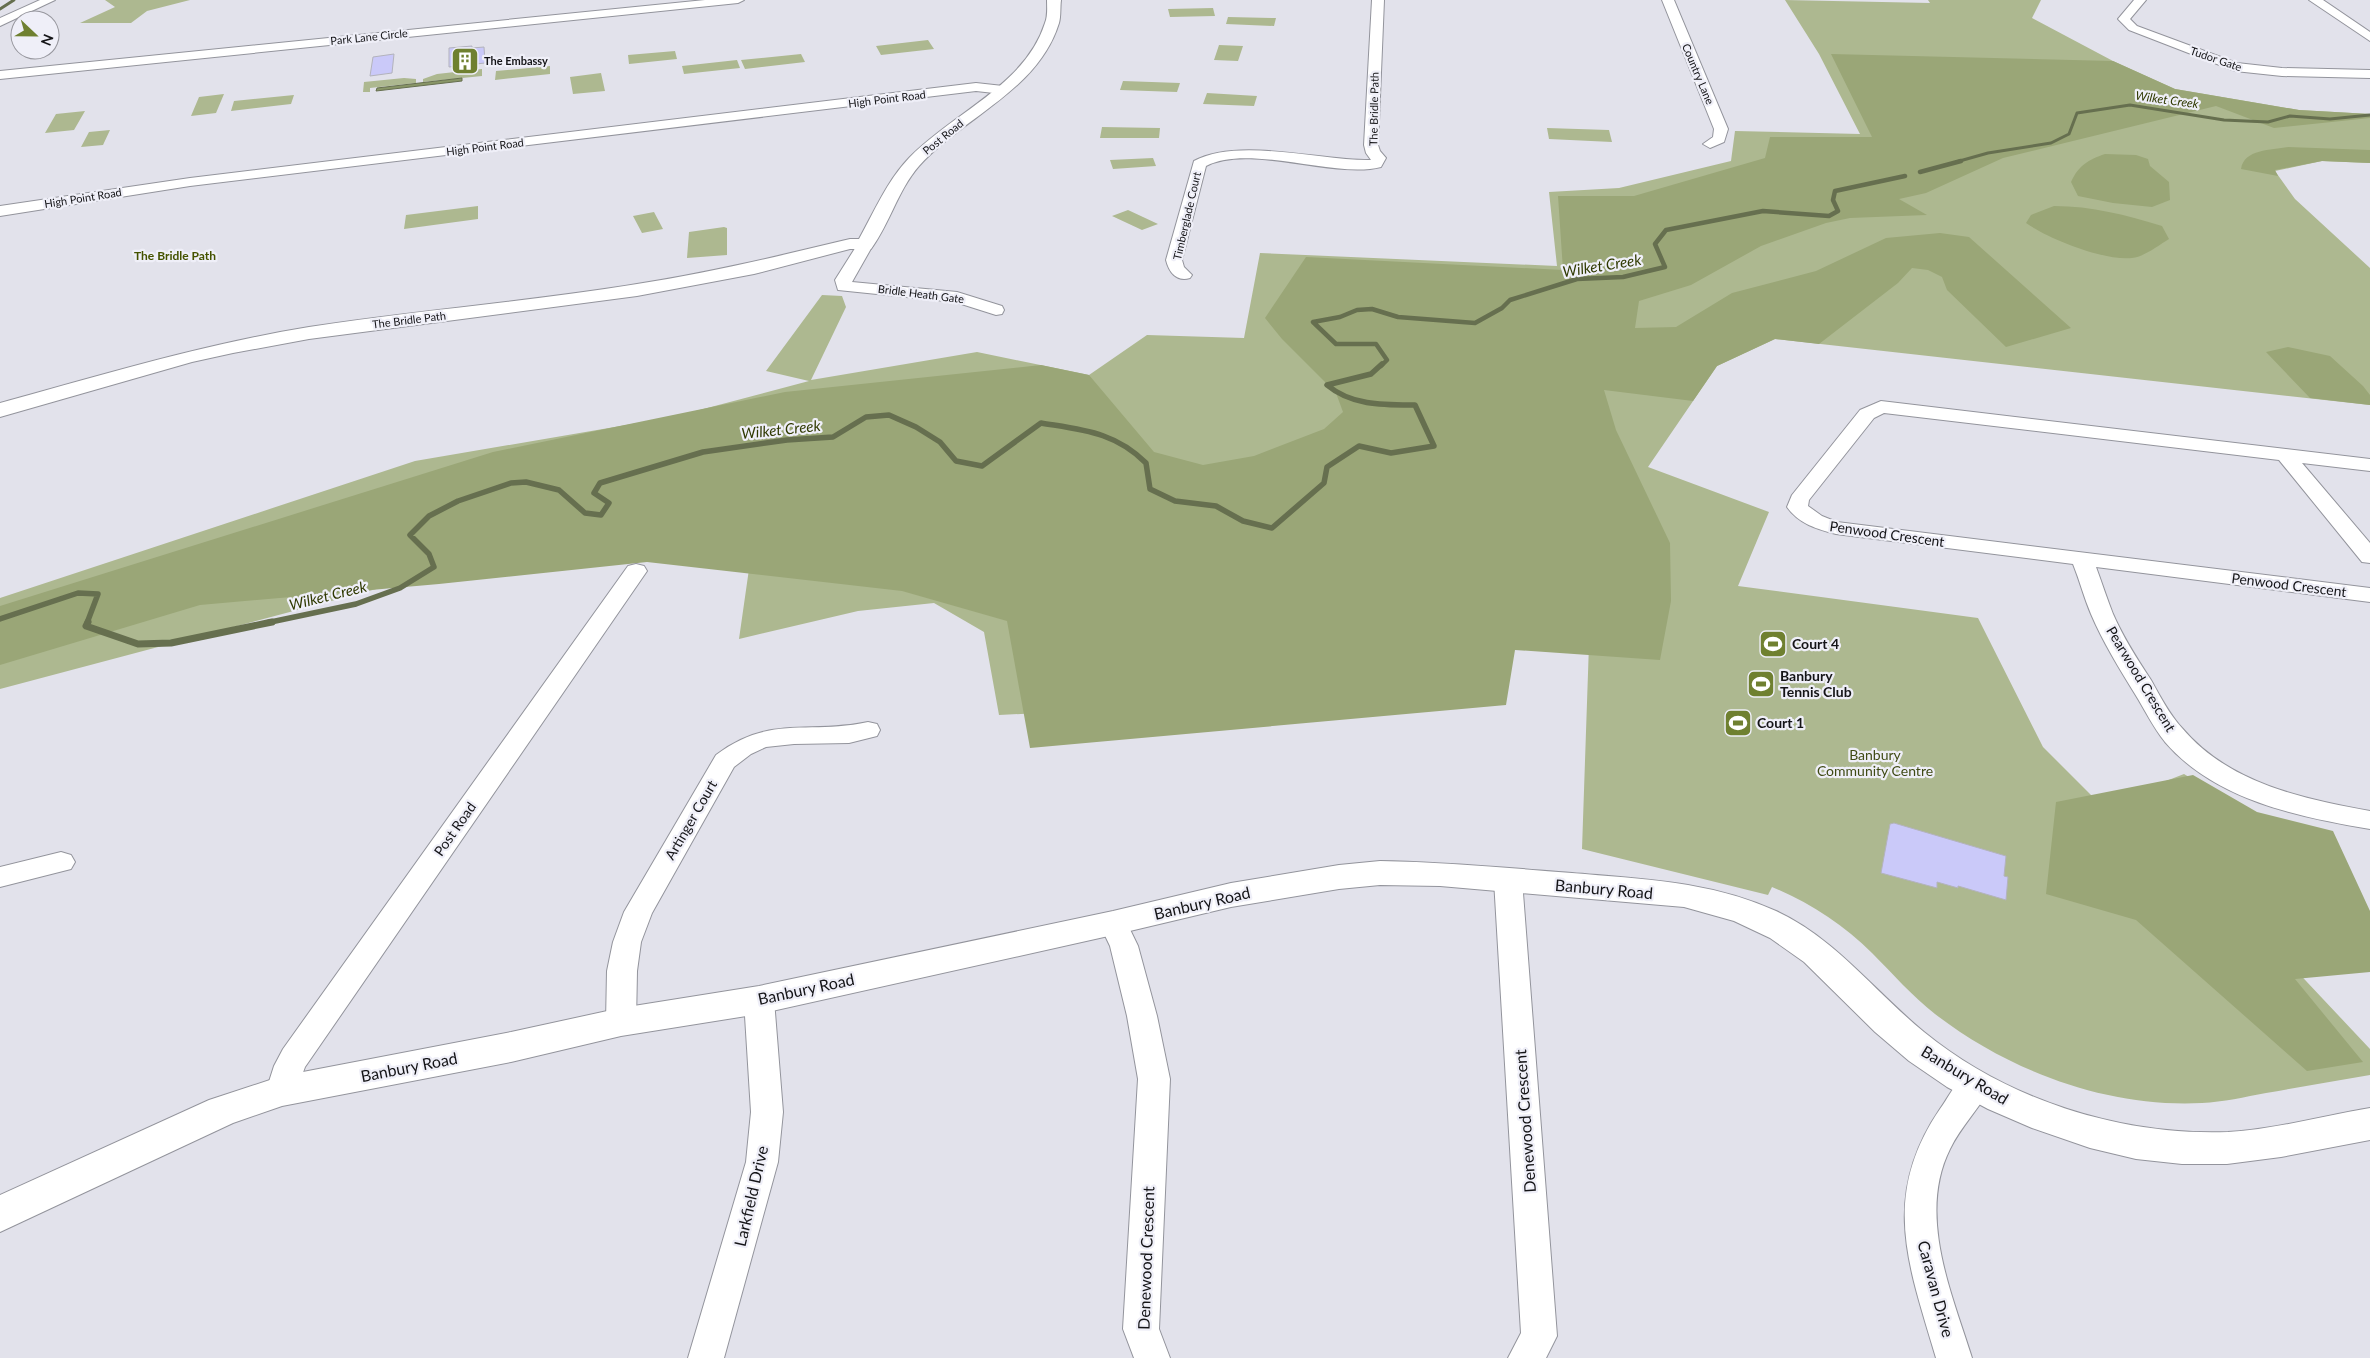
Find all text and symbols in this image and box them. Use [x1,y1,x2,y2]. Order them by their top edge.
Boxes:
north arrow [10,10,60,60]
street label: Park Lane Circle [330,26,408,47]
text: N [38,32,57,48]
street label: Country Lane [1680,41,1717,106]
street label: Tudor Gate [2189,44,2244,73]
building icon: The Embassy [450,46,480,76]
place label: The Embassy [484,54,548,67]
street label: The Bridle Path [1366,72,1381,146]
street label: High Point Road [847,87,926,110]
water label: Wilket Creek [2135,88,2200,111]
street label: Post Road [920,116,966,157]
street label: High Point Road [445,135,524,158]
street label: Timberglade Court [1170,170,1203,261]
street label: High Point Road [43,185,122,210]
district label: The Bridle Path [134,248,216,263]
water label: Wilket Creek [1561,250,1643,280]
street label: Bridle Heath Gate [877,282,965,305]
street label: The Bridle Path [371,309,447,330]
water label: Wilket Creek [740,416,822,442]
street label: Penwood Crescent [1829,517,1946,550]
street label: Penwood Crescent [2231,569,2348,600]
water label: Wilket Creek [287,576,369,613]
street label: Pearwood Crescent [2103,623,2180,735]
sports icon: Court 4 [1758,629,1788,659]
place label: Court 4 [1792,635,1839,652]
place label: Banbury Tennis Club [1780,667,1852,700]
sports icon: Banbury Tennis Club [1746,669,1776,699]
sports icon: Court 1 [1723,708,1753,738]
place label: Court 1 [1757,714,1804,731]
park label: Banbury Community Centre [1817,746,1933,779]
street label: Artinger Court [661,777,720,863]
street label: Post Road [430,799,479,859]
street label: Banbury Road [1554,875,1654,902]
street label: Banbury Road [1152,882,1252,923]
street label: Banbury Road [756,969,856,1008]
street label: Banbury Road [1918,1041,2012,1108]
street label: Banbury Road [359,1048,459,1085]
street label: Denewood Crescent [1510,1049,1539,1193]
street label: Larkfield Drive [730,1144,771,1248]
street label: Denewood Crescent [1134,1186,1158,1330]
street label: Caravan Drive [1914,1238,1959,1339]

